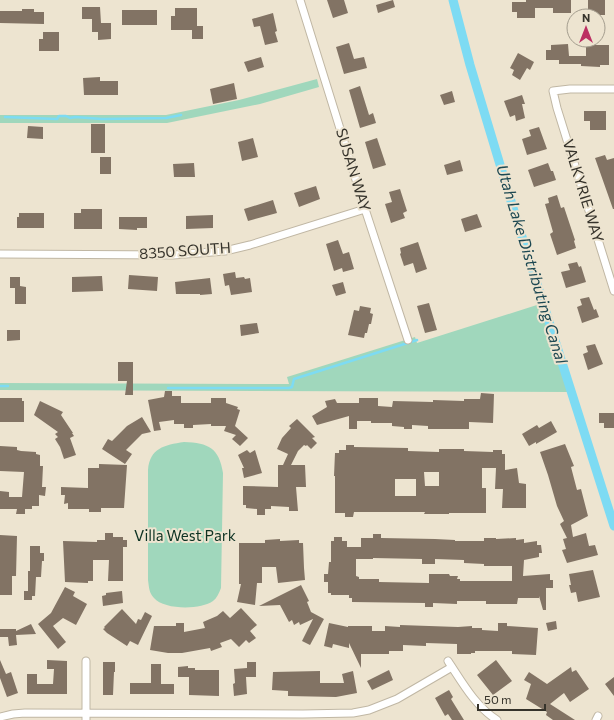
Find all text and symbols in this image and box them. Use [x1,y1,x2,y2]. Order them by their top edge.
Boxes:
north arrow [566,8,606,48]
text: N [582,11,590,24]
street label: SUSAN WAY [333,126,375,214]
street label: VALKYRIE WAY [560,137,608,245]
water label: Utah Lake Distributing Canal [493,162,572,367]
street label: 8350 SOUTH [139,238,231,262]
park label: Villa West Park [134,526,236,544]
scale bar [478,686,545,712]
text: 50 m [484,692,512,706]

